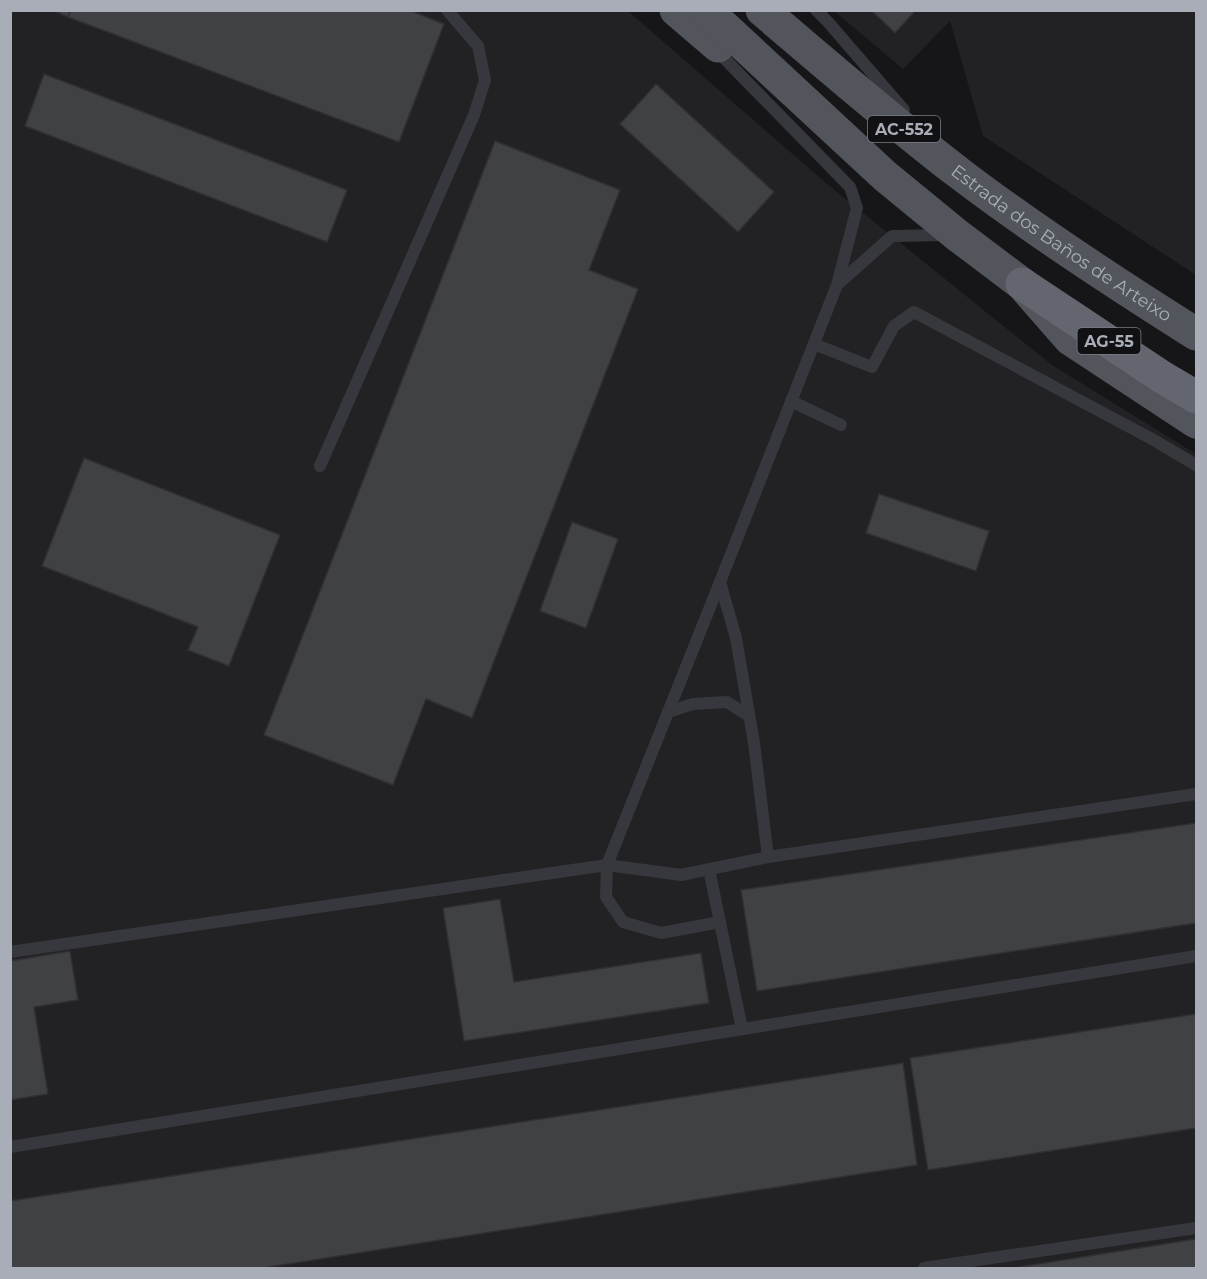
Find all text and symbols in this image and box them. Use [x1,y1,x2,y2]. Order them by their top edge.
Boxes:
road number: AC-552 [868,116,940,142]
street label: Estrada dos Baños de Arteixo [947,160,1176,327]
road number: AG-55 [1078,328,1140,354]

